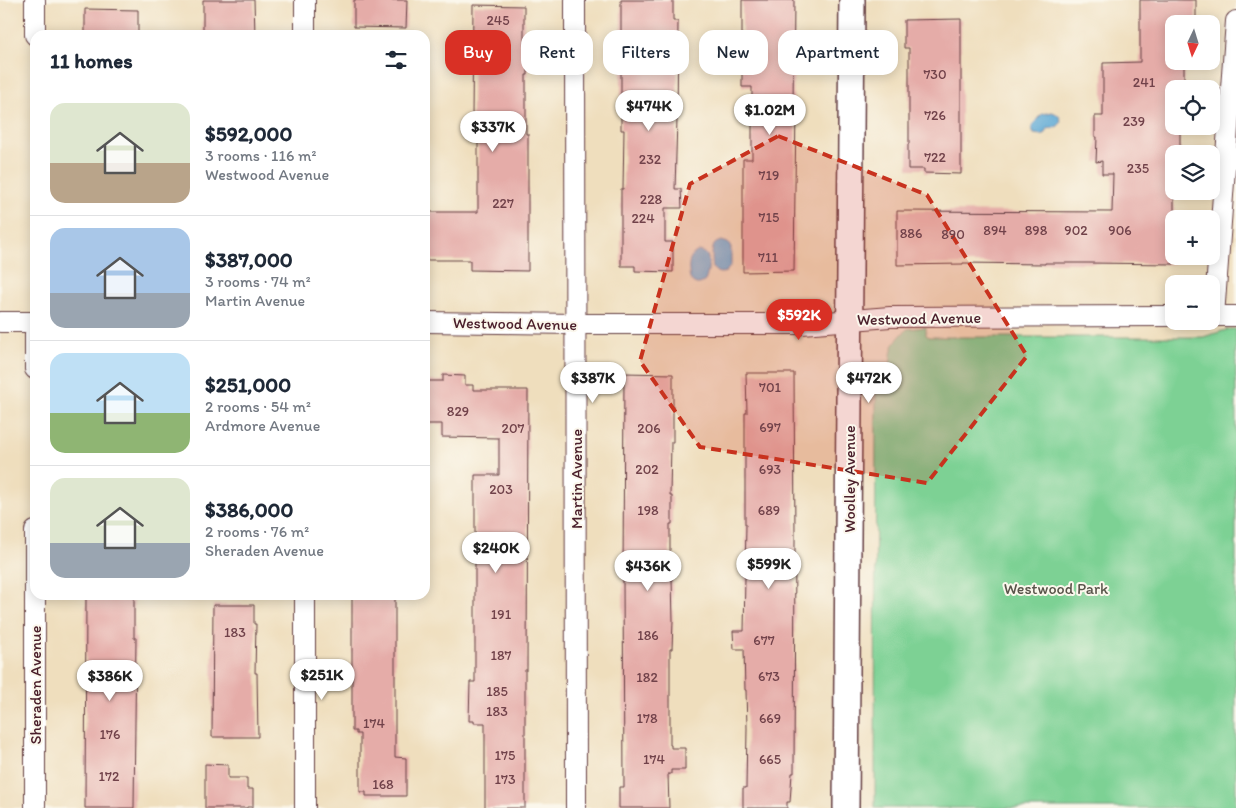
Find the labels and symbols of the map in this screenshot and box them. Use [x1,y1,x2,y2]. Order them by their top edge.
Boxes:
house number: 245 [486,12,510,29]
north arrow [1165,15,1220,70]
house number: 730 [923,66,947,83]
house number: 241 [1133,74,1156,91]
pin: $474K [614,90,684,132]
pin: $1.02M [729,94,811,136]
house number: 726 [924,107,946,124]
pin: $337K [458,110,528,153]
house number: 239 [1123,113,1145,130]
house number: 722 [924,149,946,166]
house number: 232 [639,151,662,168]
house number: 235 [1127,160,1149,177]
house number: 719 [759,167,779,184]
house number: 228 [640,191,663,208]
house number: 227 [492,195,514,212]
house number: 715 [759,209,779,226]
house number: 224 [631,210,655,227]
house number: 894 [983,222,1007,239]
house number: 898 [1025,222,1048,239]
house number: 902 [1064,222,1088,239]
house number: 906 [1108,222,1132,239]
house number: 886 [900,225,922,242]
house number: 890 [941,226,965,243]
house number: 711 [758,249,778,266]
pin: $592K [764,298,834,341]
street label: Westwood Avenue [857,308,982,329]
street label: Westwood Avenue [453,313,578,334]
pin: $387K [558,362,628,404]
pin: $472K [834,362,904,404]
house number: 701 [759,379,782,396]
house number: 829 [447,403,469,420]
house number: 697 [759,419,781,436]
house number: 207 [502,420,525,437]
house number: 206 [637,420,661,437]
street label: Woolley Avenue [840,425,859,533]
street label: Martin Avenue [567,429,586,529]
house number: 202 [635,461,659,478]
house number: 693 [759,461,782,478]
house number: 203 [489,481,513,498]
house number: 198 [637,502,659,519]
house number: 689 [758,502,780,519]
pin: $240K [461,532,531,574]
pin: $599K [734,548,804,590]
pin: $436K [613,550,683,592]
park label: Westwood Park [1004,579,1109,598]
house number: 191 [491,606,512,623]
house number: 183 [224,624,246,641]
street label: Sheraden Avenue [26,625,45,745]
house number: 186 [637,627,659,644]
house number: 677 [753,632,775,649]
house number: 187 [490,647,512,664]
pin: $251K [287,658,357,701]
pin: $386K [75,660,145,702]
house number: 673 [758,668,780,685]
house number: 182 [636,669,658,686]
house number: 185 [486,683,508,700]
house number: 183 [486,703,508,720]
house number: 178 [636,710,658,727]
house number: 669 [759,710,781,727]
house number: 174 [363,715,386,732]
house number: 176 [100,726,120,743]
house number: 175 [495,747,515,764]
house number: 174 [643,751,666,768]
house number: 665 [759,751,781,768]
house number: 172 [99,768,120,785]
house number: 173 [494,771,516,788]
house number: 168 [372,776,394,793]

